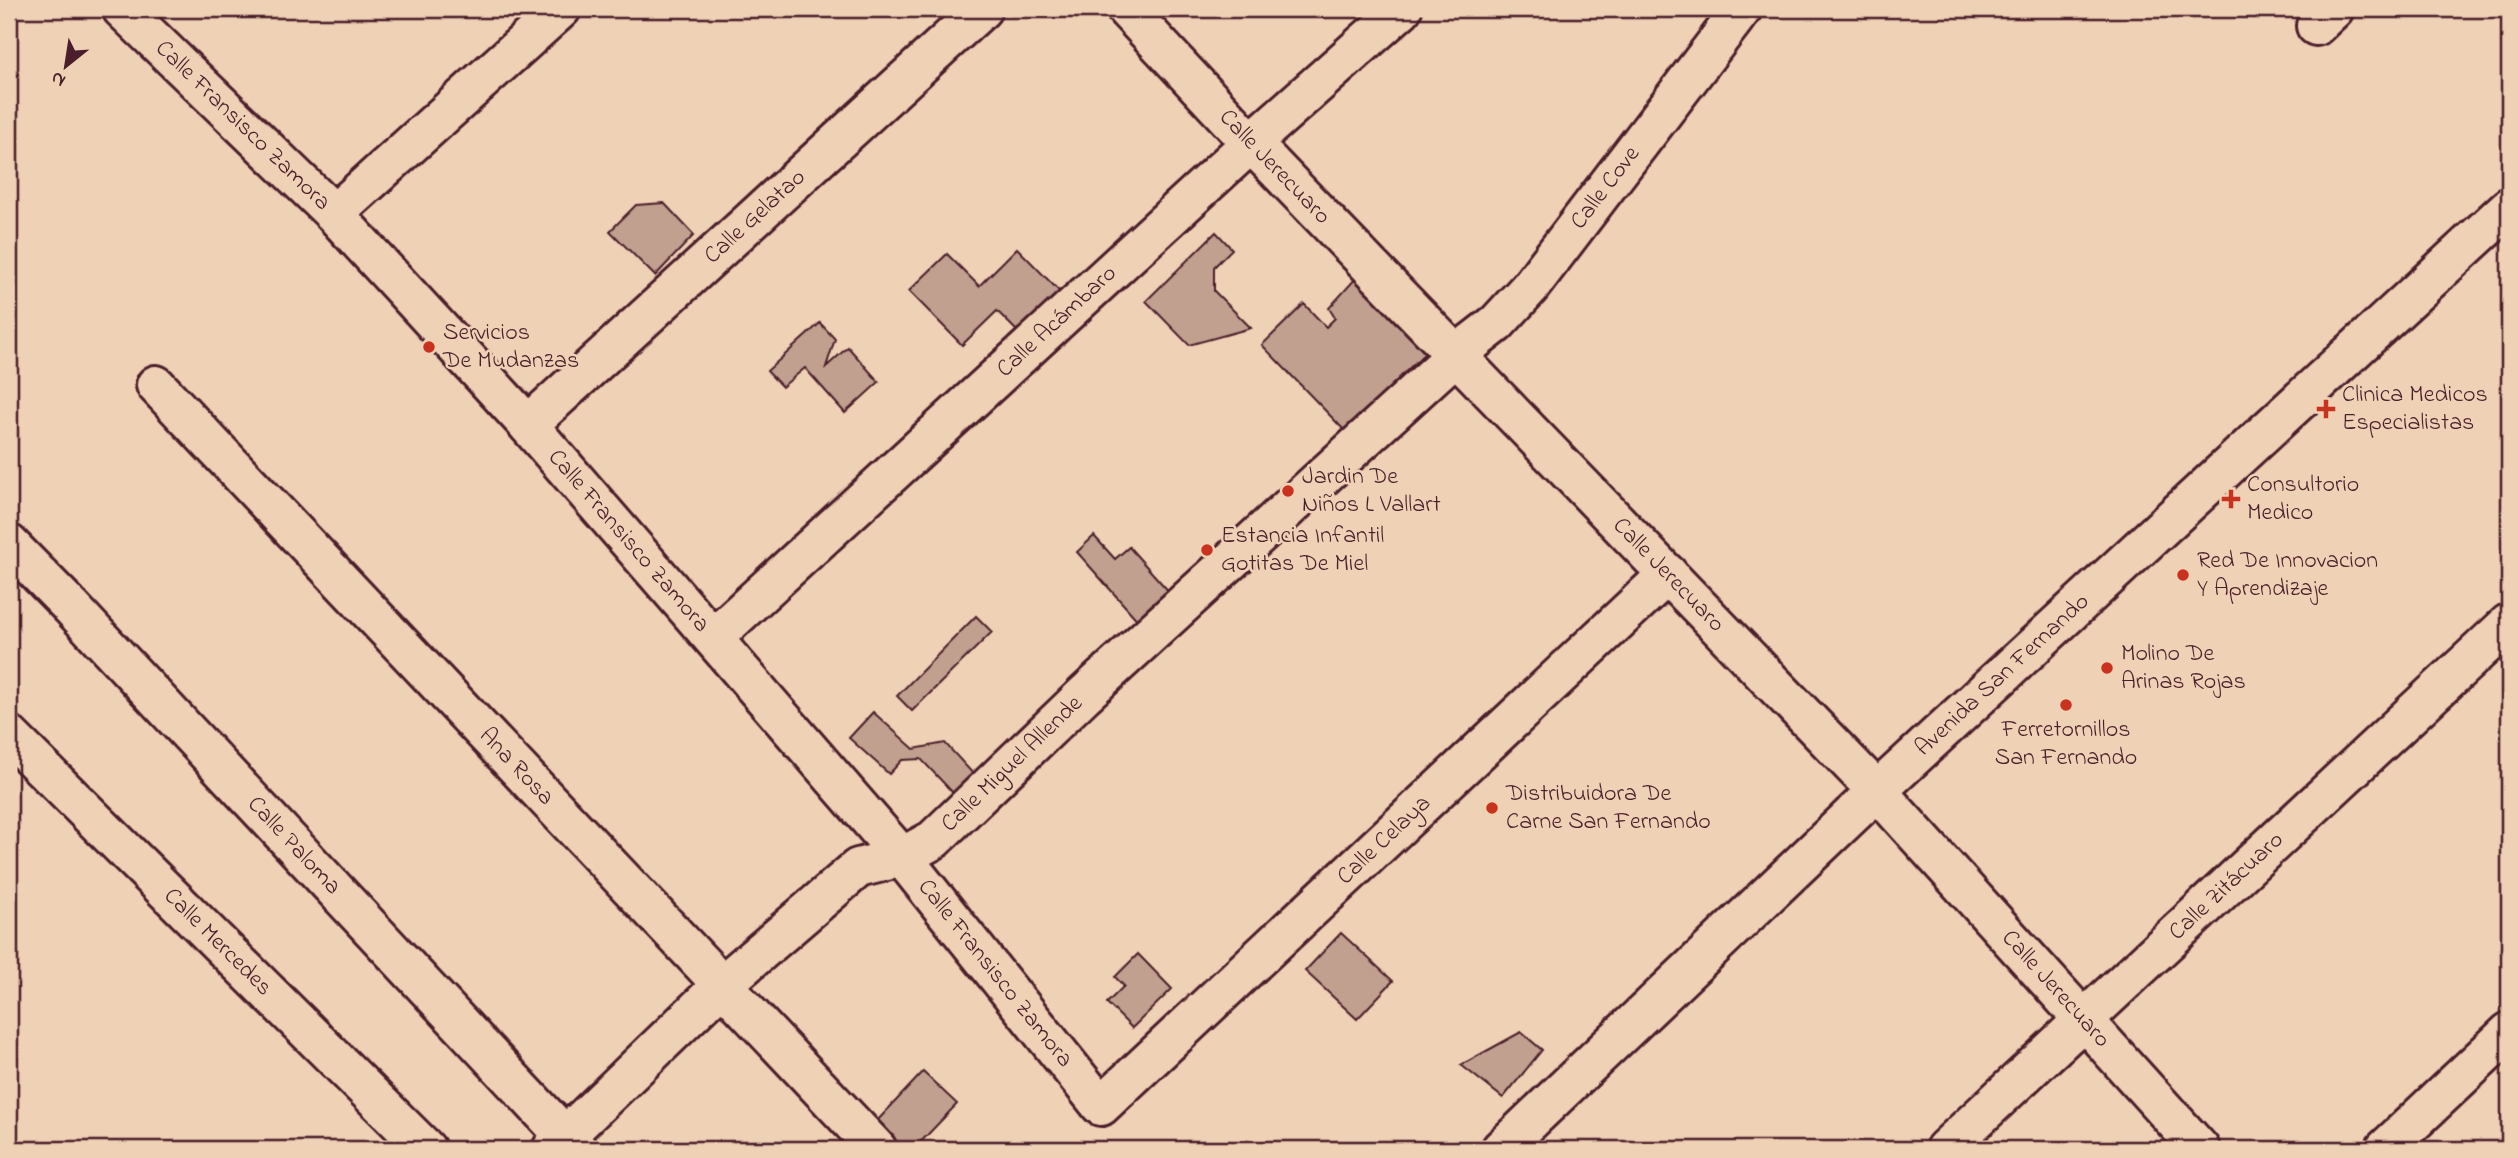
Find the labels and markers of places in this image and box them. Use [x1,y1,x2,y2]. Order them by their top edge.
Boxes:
place label: Servicios De Mudanzas [442,316,579,379]
marker: Servicios De Mudanzas [421,339,437,355]
place label: Clinica Medicos Especialistas [2342,378,2488,441]
marker: Clinica Medicos Especialistas [2316,399,2336,419]
place label: Jardin De Niños L Vallart [1302,460,1441,523]
place label: Consultorio Medico [2247,468,2359,531]
marker: Jardin De Niños L Vallart [1280,483,1296,499]
marker: Consultorio Medico [2221,489,2241,509]
place label: Estancia Infantil Gotitas De Miel [1221,519,1384,582]
marker: Estancia Infantil Gotitas De Miel [1199,542,1215,558]
place label: Red De Innovacion Y Aprendizaje [2197,544,2378,607]
marker: Red De Innovacion Y Aprendizaje [2175,567,2191,583]
place label: Molino De Arinas Rojas [2121,637,2246,700]
marker: Molino De Arinas Rojas [2099,660,2115,676]
marker: Ferretornillos San Fernando [2058,697,2074,713]
place label: Ferretornillos San Fernando [1995,713,2137,776]
place label: Distribuidora De Carne San Fernando [1505,777,1711,840]
marker: Distribuidora De Carne San Fernando [1484,800,1500,816]

